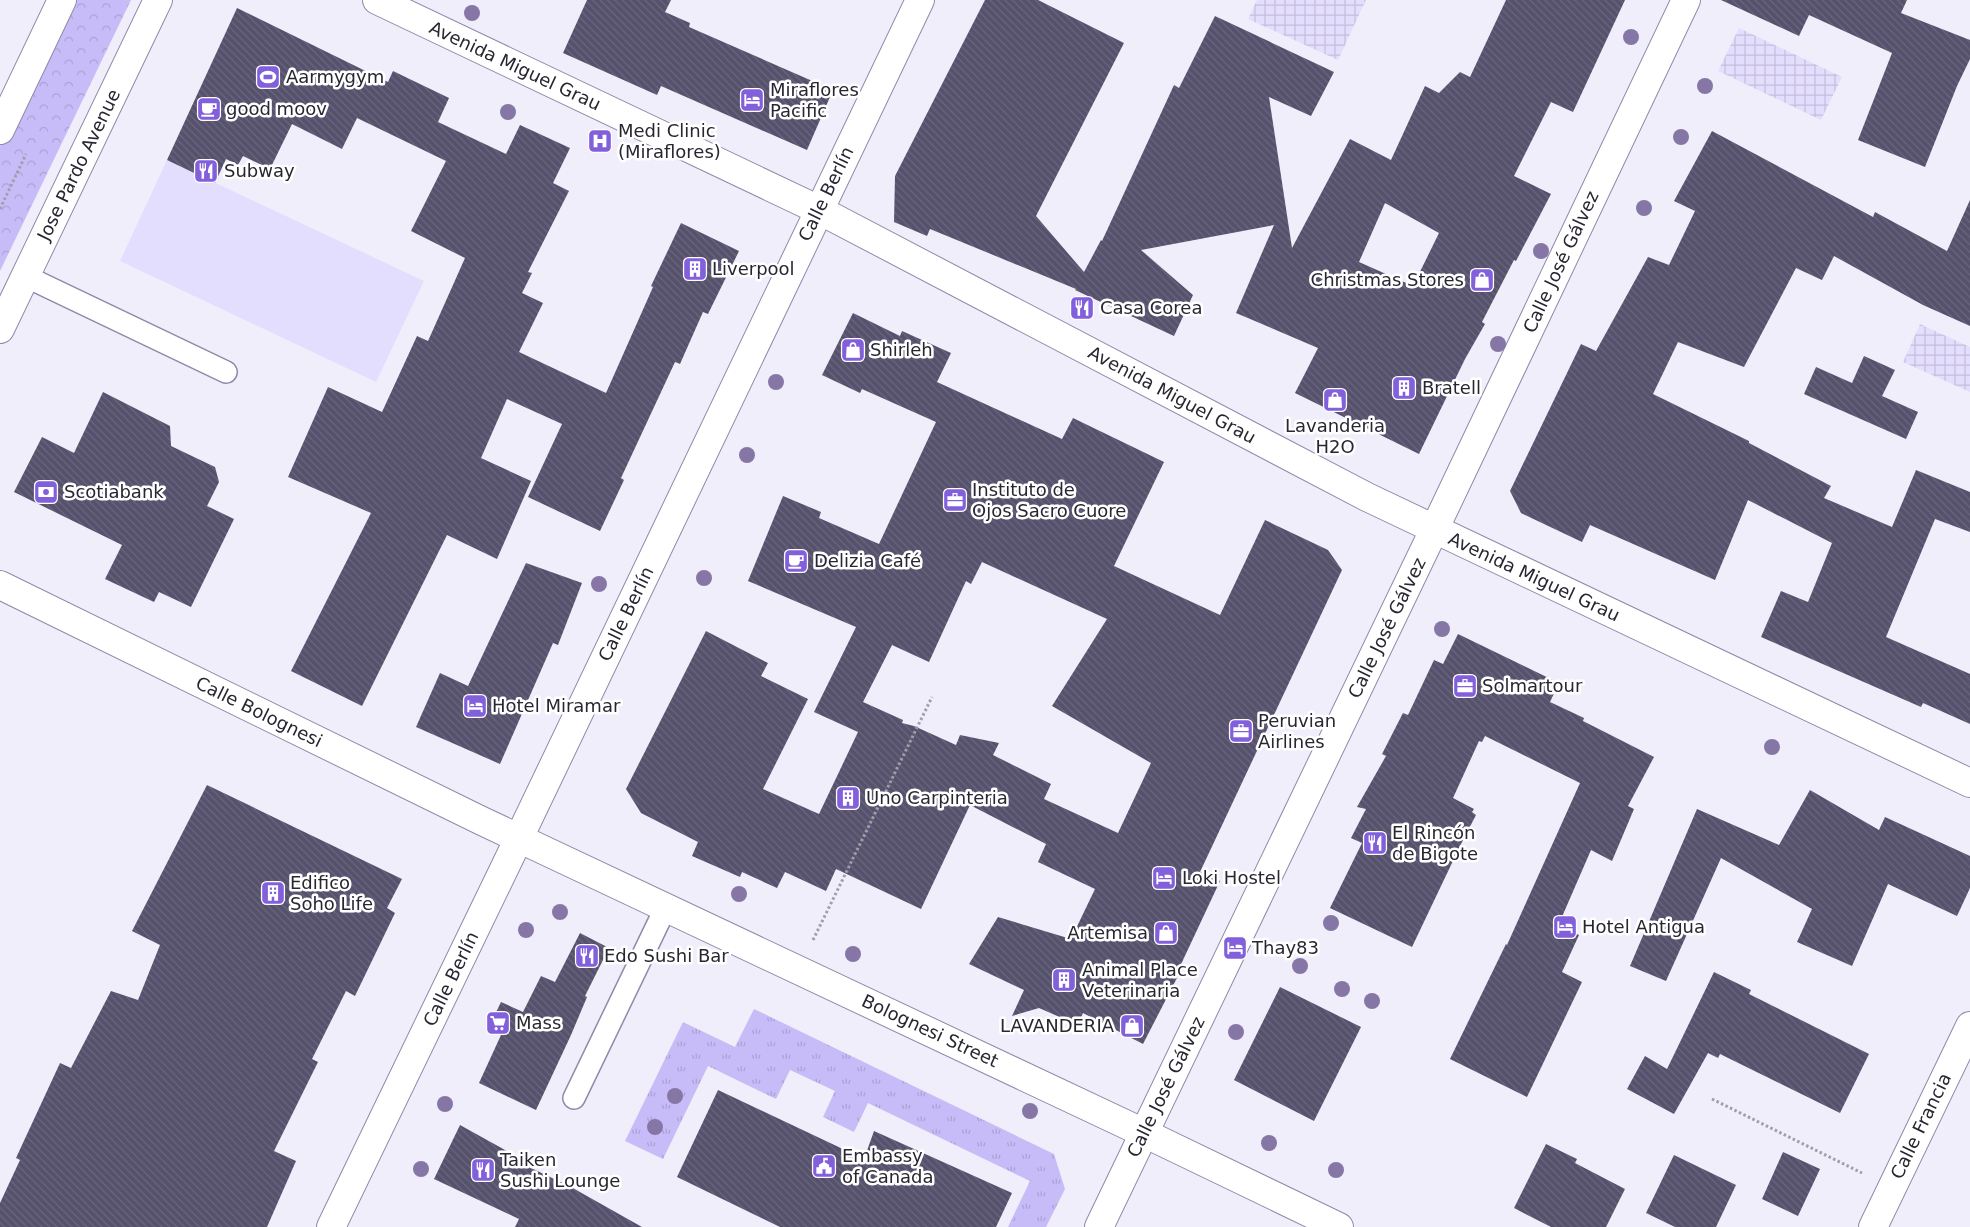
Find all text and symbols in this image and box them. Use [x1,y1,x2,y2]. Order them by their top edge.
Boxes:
street label: Avenida Miguel Grau [426,17,604,114]
sports icon: Aarmygym [255,64,281,90]
place label: Aarmygym [286,66,384,87]
place label: Miraflores Pacific [770,79,859,121]
street label: Jose Pardo Avenue [32,86,124,245]
hotel icon: Miraflores Pacific [739,87,765,113]
cafe icon: good moov [196,96,222,122]
place label: good moov [226,98,327,119]
place label: Medi Clinic (Miraflores) [618,120,721,162]
hospital icon: Medi Clinic (Miraflores) [587,128,613,154]
street label: Calle Berlín [794,143,857,245]
restaurant icon: Subway [193,158,219,184]
place label: Subway [224,160,295,181]
street label: Calle José Gálvez [1518,188,1603,336]
building icon: Liverpool [682,256,708,282]
place label: Liverpool [712,258,795,279]
shop icon: Christmas Stores [1469,267,1495,293]
place label: Christmas Stores [1311,269,1464,290]
restaurant icon: Casa Corea [1069,295,1095,321]
place label: Casa Corea [1100,297,1202,318]
shop icon: Shirleh [840,337,866,363]
place label: Shirleh [870,339,933,360]
street label: Avenida Miguel Grau [1085,342,1260,448]
building icon: Bratell [1391,375,1417,401]
place label: Bratell [1422,377,1481,398]
shop icon: Lavanderia H2O [1322,387,1348,413]
place label: Lavanderia H2O [1285,415,1385,457]
bank icon: Scotiabank [33,479,59,505]
place label: Instituto de Ojos Sacro Cuore [972,479,1126,521]
place label: Scotiabank [64,481,164,502]
office icon: Instituto de Ojos Sacro Cuore [942,487,968,513]
street label: Avenida Miguel Grau [1445,528,1623,625]
cafe icon: Delizia Café [783,548,809,574]
place label: Delizia Café [814,550,921,571]
street label: Calle José Gálvez [1343,554,1430,702]
street label: Calle Berlín [594,563,657,665]
street label: Calle Bolognesi [193,672,326,751]
office icon: Solmartour [1452,673,1478,699]
place label: Solmartour [1482,675,1583,696]
hotel icon: Hotel Miramar [462,693,488,719]
place label: Hotel Miramar [492,695,621,716]
place label: Peruvian Airlines [1258,710,1336,752]
office icon: Peruvian Airlines [1228,718,1254,744]
building icon: Uno Carpinteria [835,785,861,811]
place label: Uno Carpinteria [866,787,1008,808]
place label: El Rincón de Bigote [1392,822,1478,864]
restaurant icon: El Rincón de Bigote [1362,830,1388,856]
hotel icon: Loki Hostel [1151,865,1177,891]
place label: Loki Hostel [1182,867,1281,888]
place label: Edifico Soho Life [290,872,373,914]
building icon: Edifico Soho Life [260,880,286,906]
hotel icon: Hotel Antigua [1552,914,1578,940]
place label: Hotel Antigua [1582,916,1705,937]
shop icon: Artemisa [1153,920,1179,946]
place label: Artemisa [1067,922,1148,943]
street label: Calle Berlín [419,928,482,1030]
hotel icon: Thay83 [1222,935,1248,961]
place label: Thay83 [1251,937,1319,958]
restaurant icon: Edo Sushi Bar [574,943,600,969]
place label: Edo Sushi Bar [604,945,729,966]
place label: Animal Place Veterinaria [1082,959,1198,1001]
building icon: Animal Place Veterinaria [1051,967,1077,993]
street label: Bolognesi Street [859,990,1002,1071]
supermarket icon: Mass [485,1010,511,1036]
place label: Mass [516,1012,561,1033]
shop icon: LAVANDERIA [1119,1013,1145,1039]
street label: Calle José Gálvez [1122,1013,1209,1161]
place label: LAVANDERIA [1000,1015,1115,1036]
street label: Calle Francia [1886,1069,1955,1182]
place label: Embassy of Canada [842,1145,934,1187]
place label: Taiken Sushi Lounge [499,1149,620,1191]
public building icon: Embassy of Canada [811,1153,837,1179]
restaurant icon: Taiken Sushi Lounge [470,1157,496,1183]

